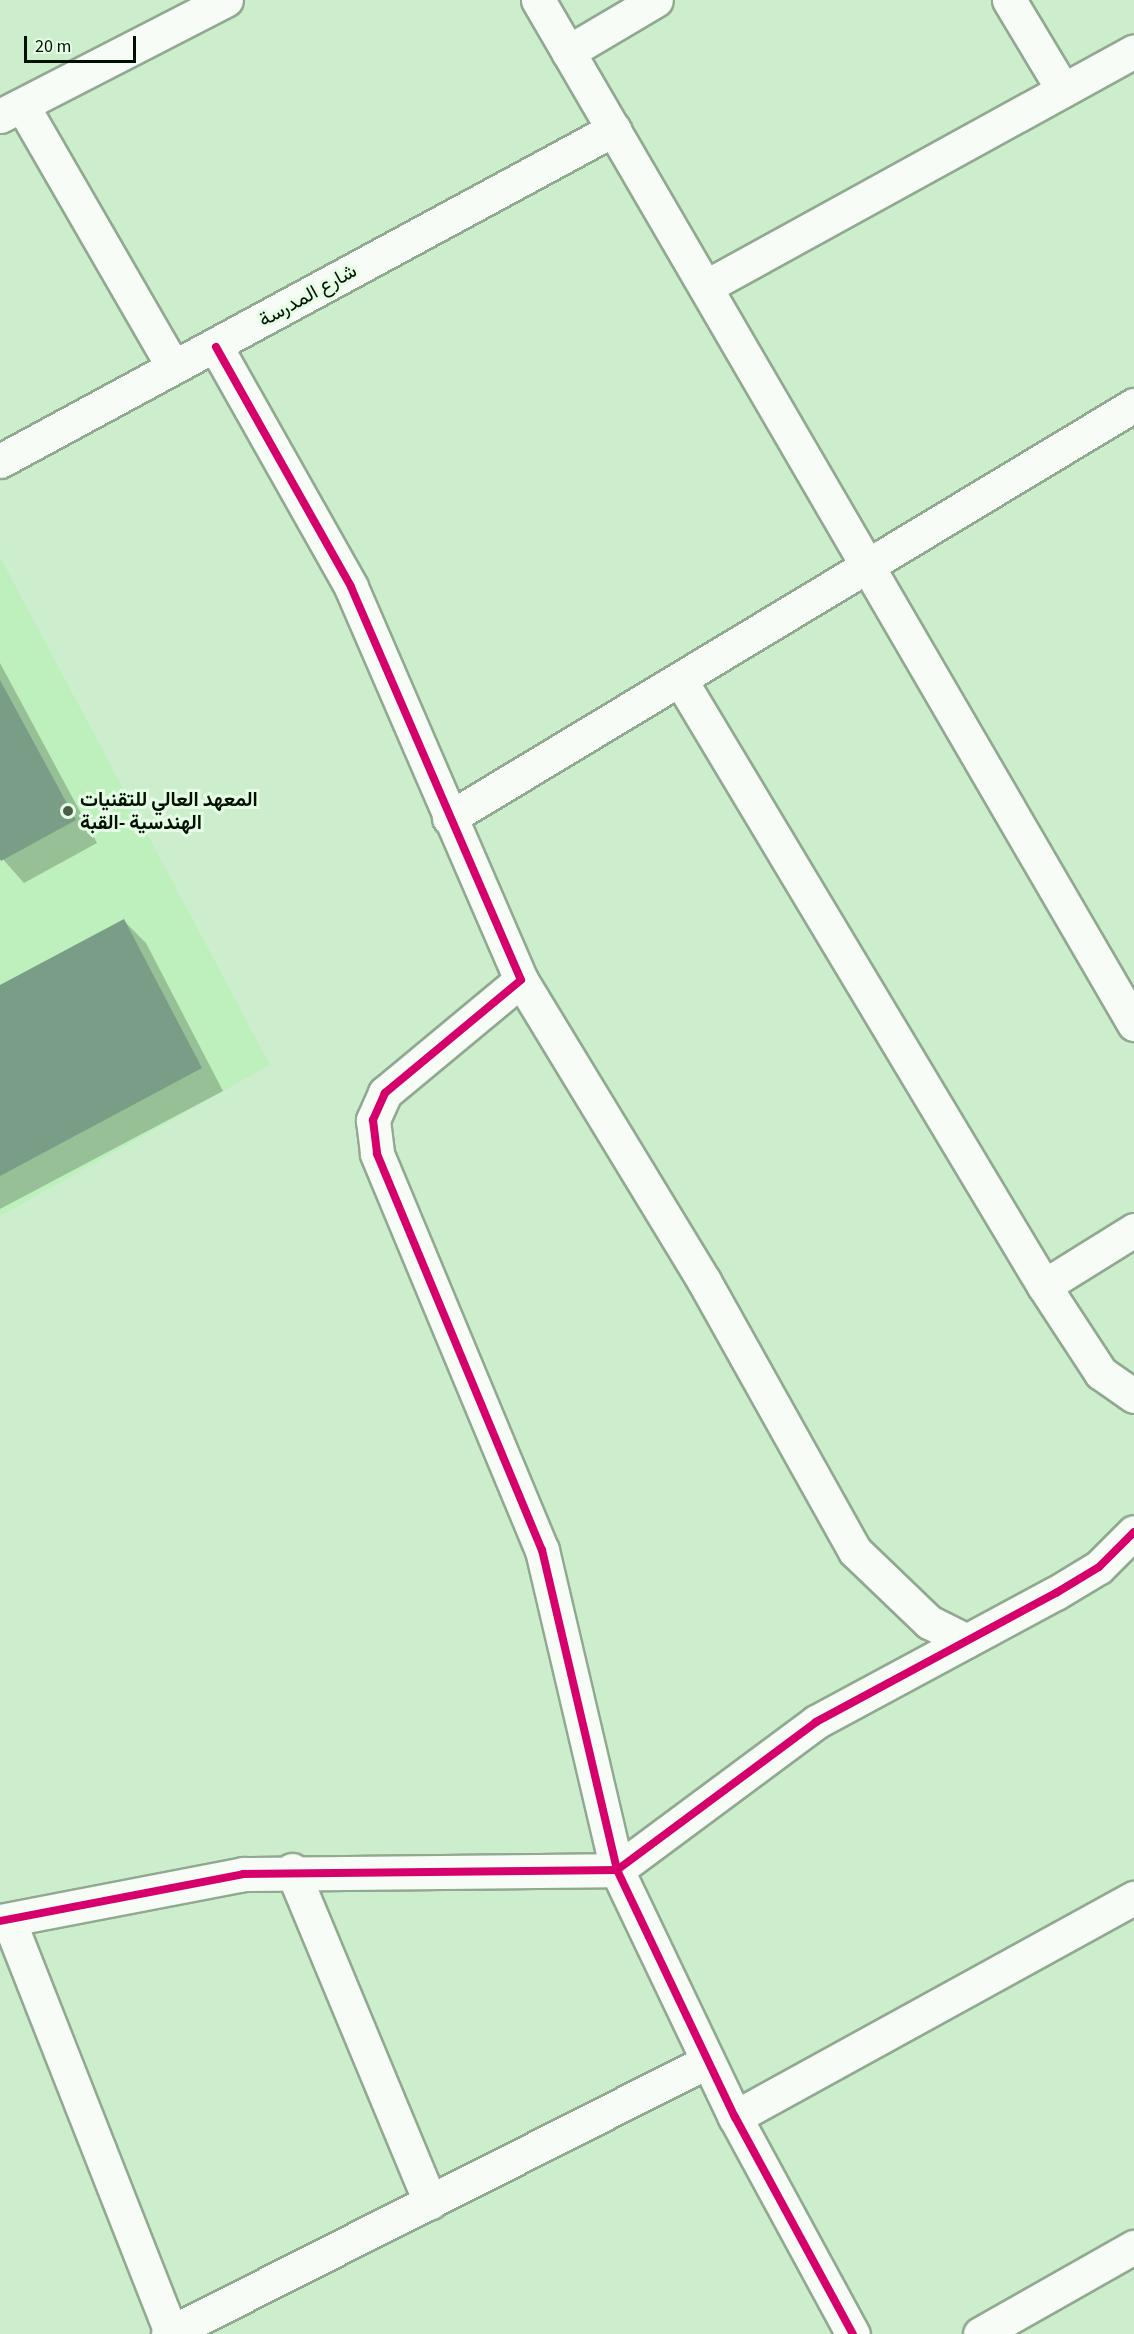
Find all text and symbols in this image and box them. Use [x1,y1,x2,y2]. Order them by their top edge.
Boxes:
scale bar [27,24,140,62]
text: 20 m [35,34,71,59]
street label: شارع المدرسة [255,259,361,333]
place label: المعهد العالي للتقنيات الهندسية -القبة [80,788,258,835]
marker: المعهد العالي للتقنيات الهندسية -القبة [61,804,75,818]

